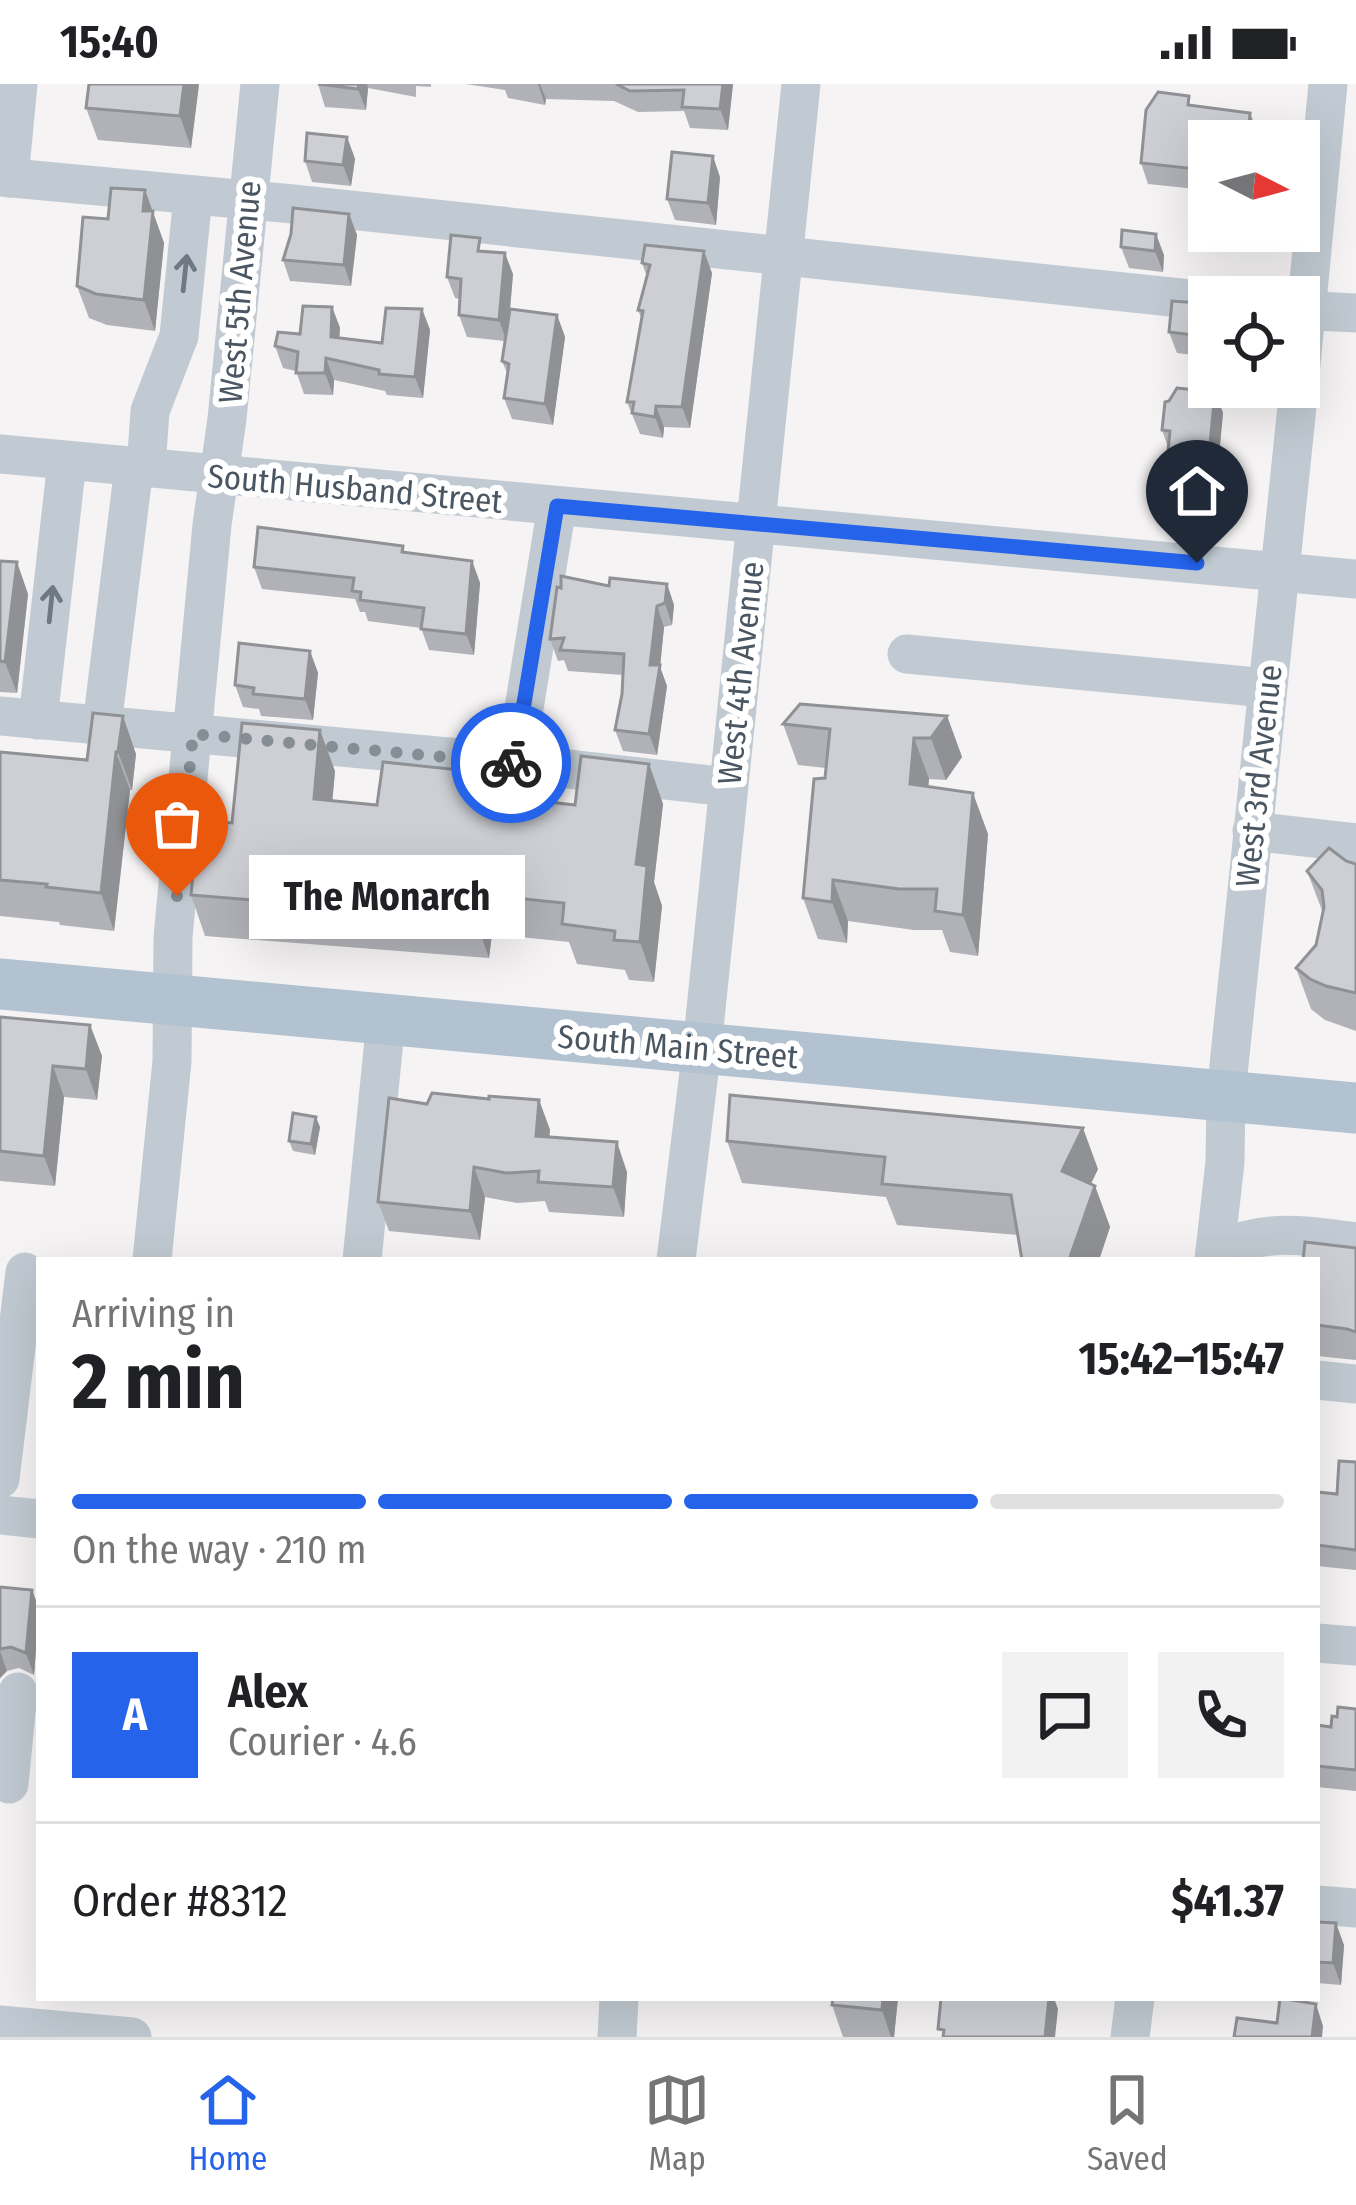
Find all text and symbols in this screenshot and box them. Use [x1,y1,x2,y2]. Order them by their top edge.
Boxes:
text: 15:40 [60,15,159,69]
north arrow [1188,120,1320,252]
map controls [1188,120,1320,408]
street label: West 5th Avenue [210,179,270,405]
one-way arrow [174,254,197,293]
button: locate [1188,276,1320,408]
pin [1146,440,1248,563]
street label: South Husband Street [206,456,504,522]
icon: home [1164,458,1230,524]
street label: West 4th Avenue [709,559,773,787]
one-way arrow [40,585,63,624]
street label: West 3rd Avenue [1227,663,1291,889]
courier [451,703,571,823]
icon: bike [478,730,544,796]
pin [126,773,228,896]
icon: bag [144,791,210,857]
callout: The Monarch [249,854,525,938]
text: The Monarch [284,874,490,920]
street label: South Main Street [556,1017,800,1077]
text: Arriving in [72,1291,235,1337]
text: 15:42–15:47 [1079,1332,1284,1386]
text: 2 min [72,1335,245,1429]
text: On the way · 210 m [72,1527,367,1573]
button: chat [1002,1652,1128,1778]
button: phone [1158,1652,1284,1778]
text: Alex [228,1665,308,1719]
text: A [123,1688,147,1742]
text: Courier · 4.6 [228,1719,417,1765]
text: Order #8312 [72,1874,288,1928]
text: $41.37 [1171,1874,1284,1928]
tab: Home [188,2067,267,2179]
tab: Map [644,2067,710,2179]
tab: Saved [1087,2067,1168,2179]

